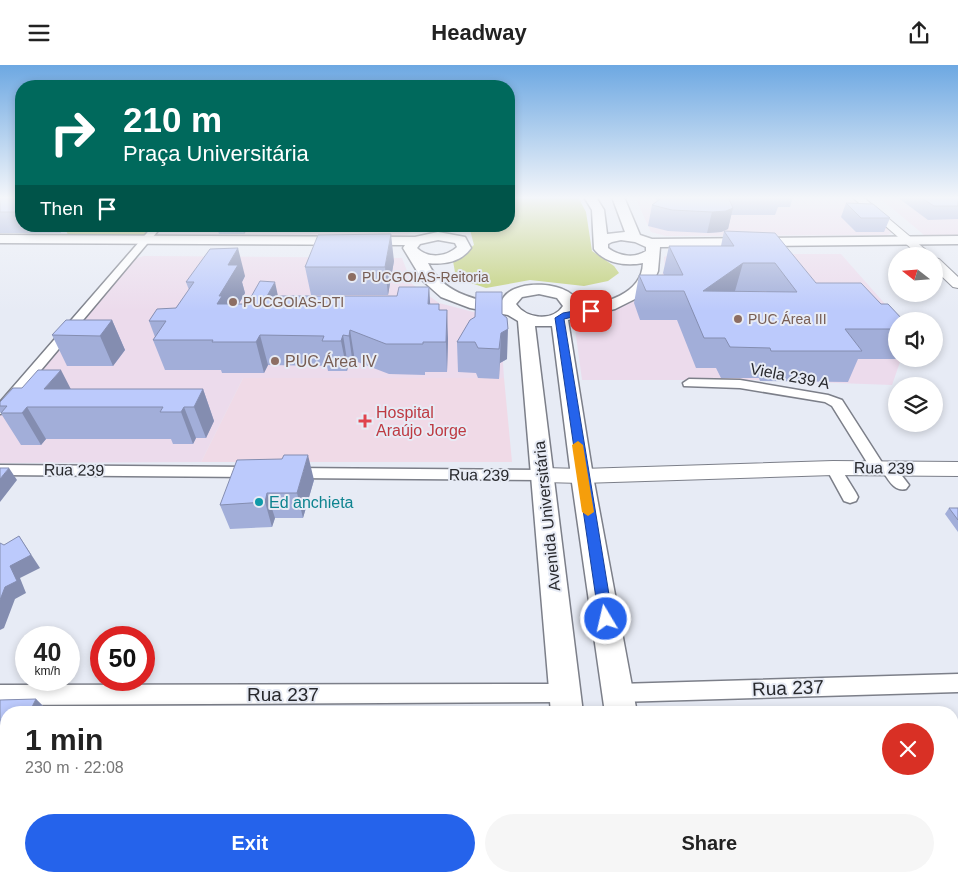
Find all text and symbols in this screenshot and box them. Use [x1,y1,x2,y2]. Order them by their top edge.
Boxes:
icon: menu [25,19,53,47]
icon: share [905,19,933,47]
text: Headway [431,20,527,45]
icon: right [40,100,105,165]
text: 210 m [123,100,222,139]
text: Praça Universitária [123,141,309,166]
icon: arrive [93,195,121,223]
text: Then [40,198,83,219]
north arrow [888,247,942,303]
map controls [888,247,943,432]
place label: PUCGOIAS-Reitoria [362,269,489,285]
marker: PUCGOIAS-Reitoria [346,271,358,283]
pin [570,290,612,332]
place label: PUCGOIAS-DTI [243,294,344,310]
marker: PUCGOIAS-DTI [227,296,239,308]
icon: arrive [577,297,605,325]
place label: PUC Área III [748,311,827,327]
button: sound [888,312,943,367]
marker: PUC Área III [732,313,744,325]
place label: PUC Área IV [285,352,377,370]
marker: PUC Área IV [269,355,281,367]
street label: Viela 239 A [749,360,832,392]
button: layers [888,377,943,432]
place label: Hospital Araújo Jorge [376,404,467,439]
marker: Hospital Araújo Jorge [358,414,372,428]
street label: Avenida Universitária [531,440,563,592]
street label: Rua 239 [854,459,914,477]
street label: Rua 239 [44,461,104,479]
street label: Rua 239 [449,466,509,484]
place label: Ed anchieta [269,494,354,511]
marker: Ed anchieta [253,496,265,508]
position arrow [579,592,631,644]
speed limit sign: 50 [90,626,155,691]
text: 40 [34,638,61,666]
text: km/h [34,664,61,678]
street label: Rua 237 [752,676,824,700]
street label: Rua 237 [247,684,319,705]
text: 1 min [25,723,103,756]
button: close [882,723,934,775]
text: 230 m · 22:08 [25,759,124,776]
button: Exit [25,814,475,872]
button: Share [485,814,934,872]

